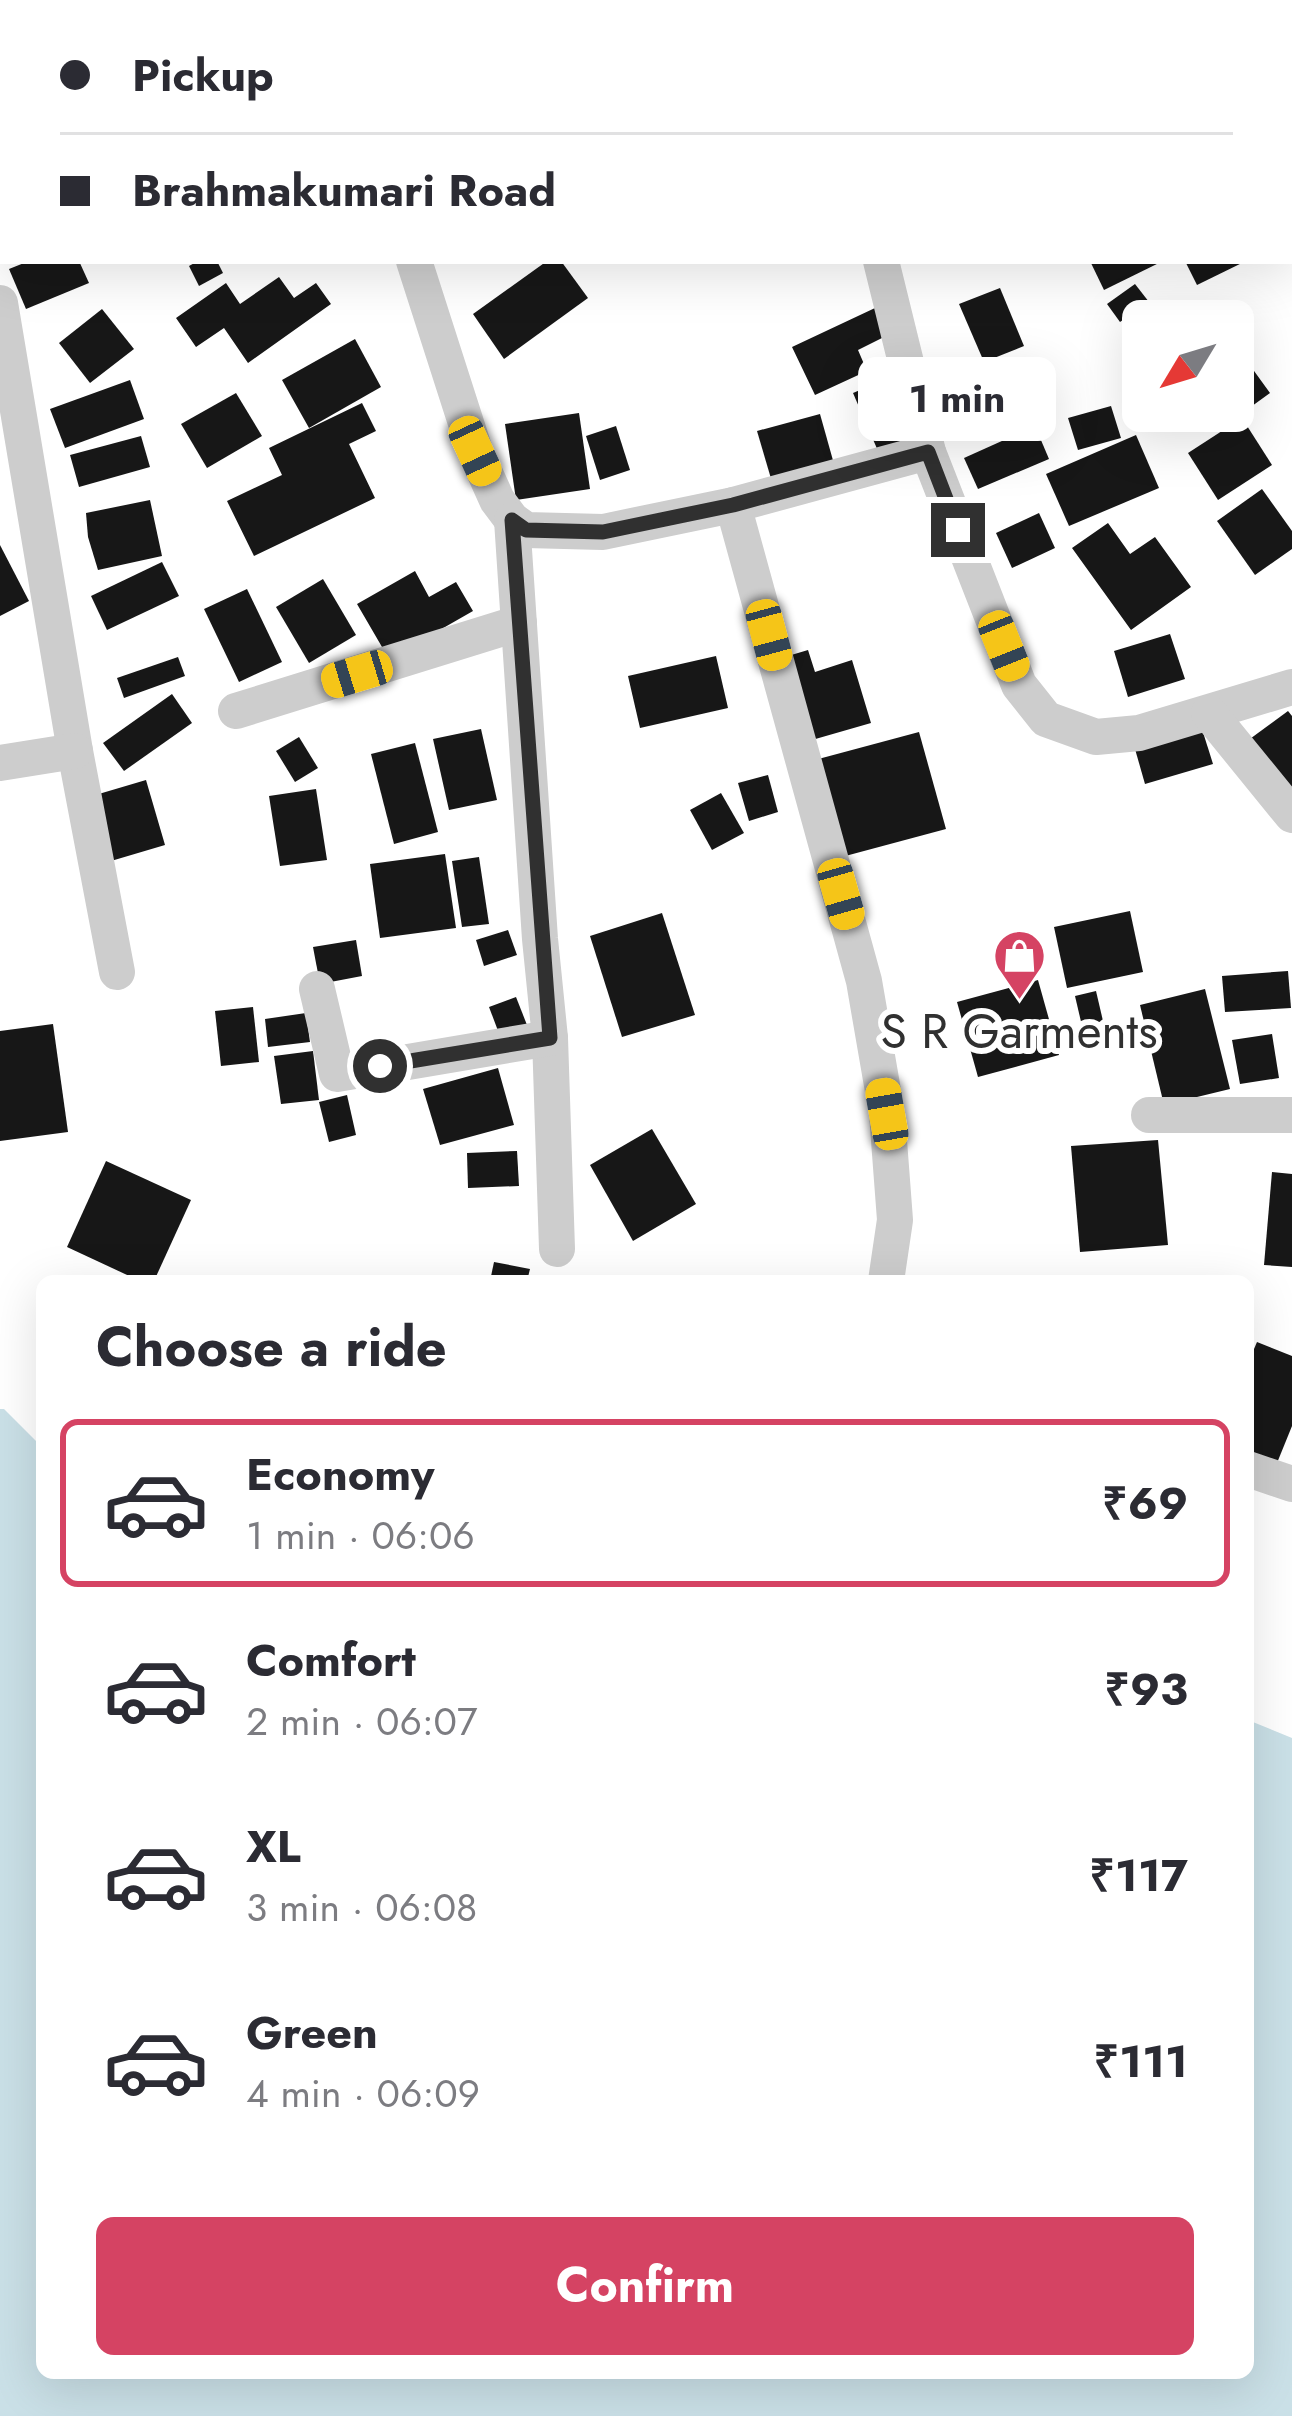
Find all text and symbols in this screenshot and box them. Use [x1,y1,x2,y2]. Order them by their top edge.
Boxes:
text: Pickup [132,43,274,108]
text: Brahmakumari Road [132,158,556,223]
north arrow [1122,300,1254,432]
map controls [1122,300,1254,432]
callout: 1 min [859,356,1057,440]
text: 1 min [909,370,1005,427]
car [443,411,507,491]
route end [931,503,985,557]
car [742,596,796,674]
car [974,606,1034,686]
car [317,646,397,702]
car [814,854,868,934]
shop icon: S R Garments [991,927,1047,1001]
place label: S R Garments [881,997,1157,1066]
route start [353,1039,407,1093]
car [863,1075,911,1153]
text: Choose a ride [96,1308,447,1386]
text: Economy [246,1442,434,1507]
icon: car [102,1449,210,1557]
text: ₹69 [1102,1471,1188,1536]
text: 1 min · 06:06 [246,1507,475,1564]
text: Comfort [246,1628,416,1693]
icon: car [102,1635,210,1743]
text: ₹93 [1104,1657,1188,1722]
text: 2 min · 06:07 [246,1693,477,1750]
text: XL [246,1814,301,1879]
icon: car [102,1821,210,1929]
text: ₹117 [1089,1843,1188,1908]
text: 3 min · 06:08 [246,1879,477,1936]
text: Green [246,2000,378,2065]
icon: car [102,2007,210,2115]
text: ₹111 [1094,2029,1188,2094]
text: 4 min · 06:09 [246,2065,480,2122]
button: Confirm [96,2217,1194,2355]

